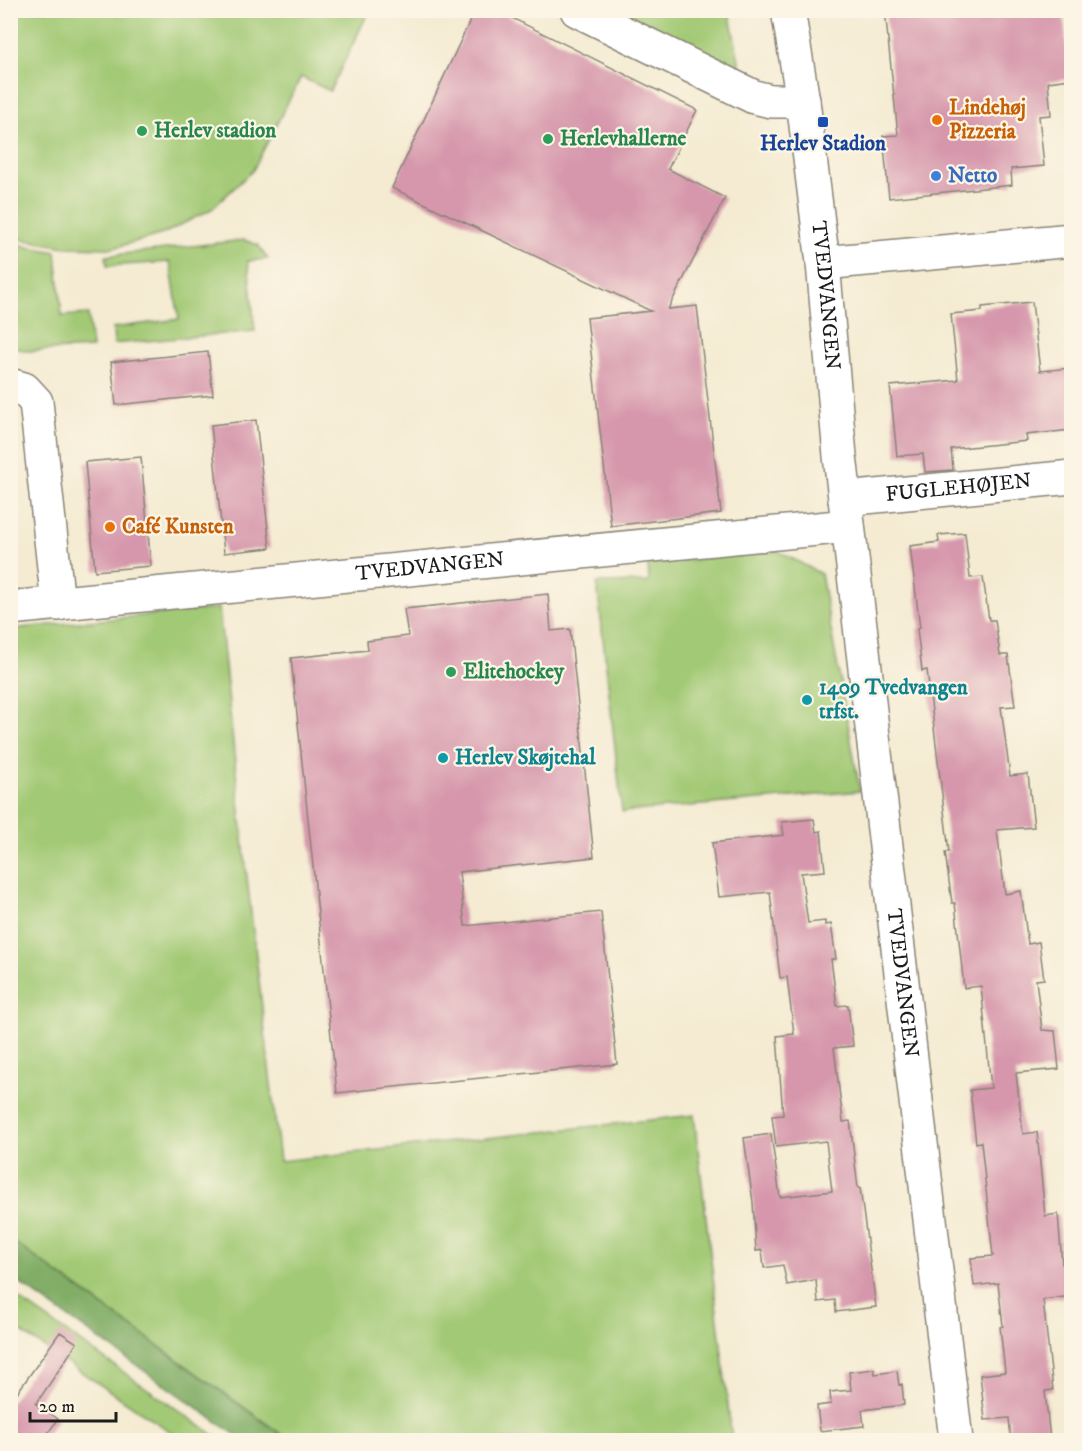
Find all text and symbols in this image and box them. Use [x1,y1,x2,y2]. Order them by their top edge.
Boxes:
place label: Lindehøj Pizzeria [949,95,1026,145]
marker: Lindehøj Pizzeria [930,113,944,127]
marker: Herlev Stadion [816,115,830,129]
place label: Herlev stadion [154,118,277,144]
marker: Herlev stadion [135,124,149,138]
place label: Herlevhallerne [560,126,687,152]
place label: Herlev Stadion [760,131,887,157]
marker: Herlevhallerne [541,132,555,146]
place label: Netto [948,163,997,189]
marker: Netto [929,169,943,183]
street label: TVEDVANGEN [805,220,845,371]
street label: FUGLEHØJEN [884,468,1032,508]
place label: Café Kunsten [122,514,235,540]
marker: Café Kunsten [103,520,117,534]
street label: TVEDVANGEN [354,547,506,587]
place label: Elitehockey [463,659,565,685]
marker: Elitehockey [444,665,458,679]
place label: 1409 Tvedvangen trfst. [819,675,969,725]
marker: 1409 Tvedvangen trfst. [800,693,814,707]
place label: Herlev Skøjtehal [455,745,596,772]
marker: Herlev Skøjtehal [436,751,450,765]
street label: TVEDVANGEN [880,907,924,1059]
scale bar [30,1385,116,1423]
text: 20 m [39,1396,75,1418]

